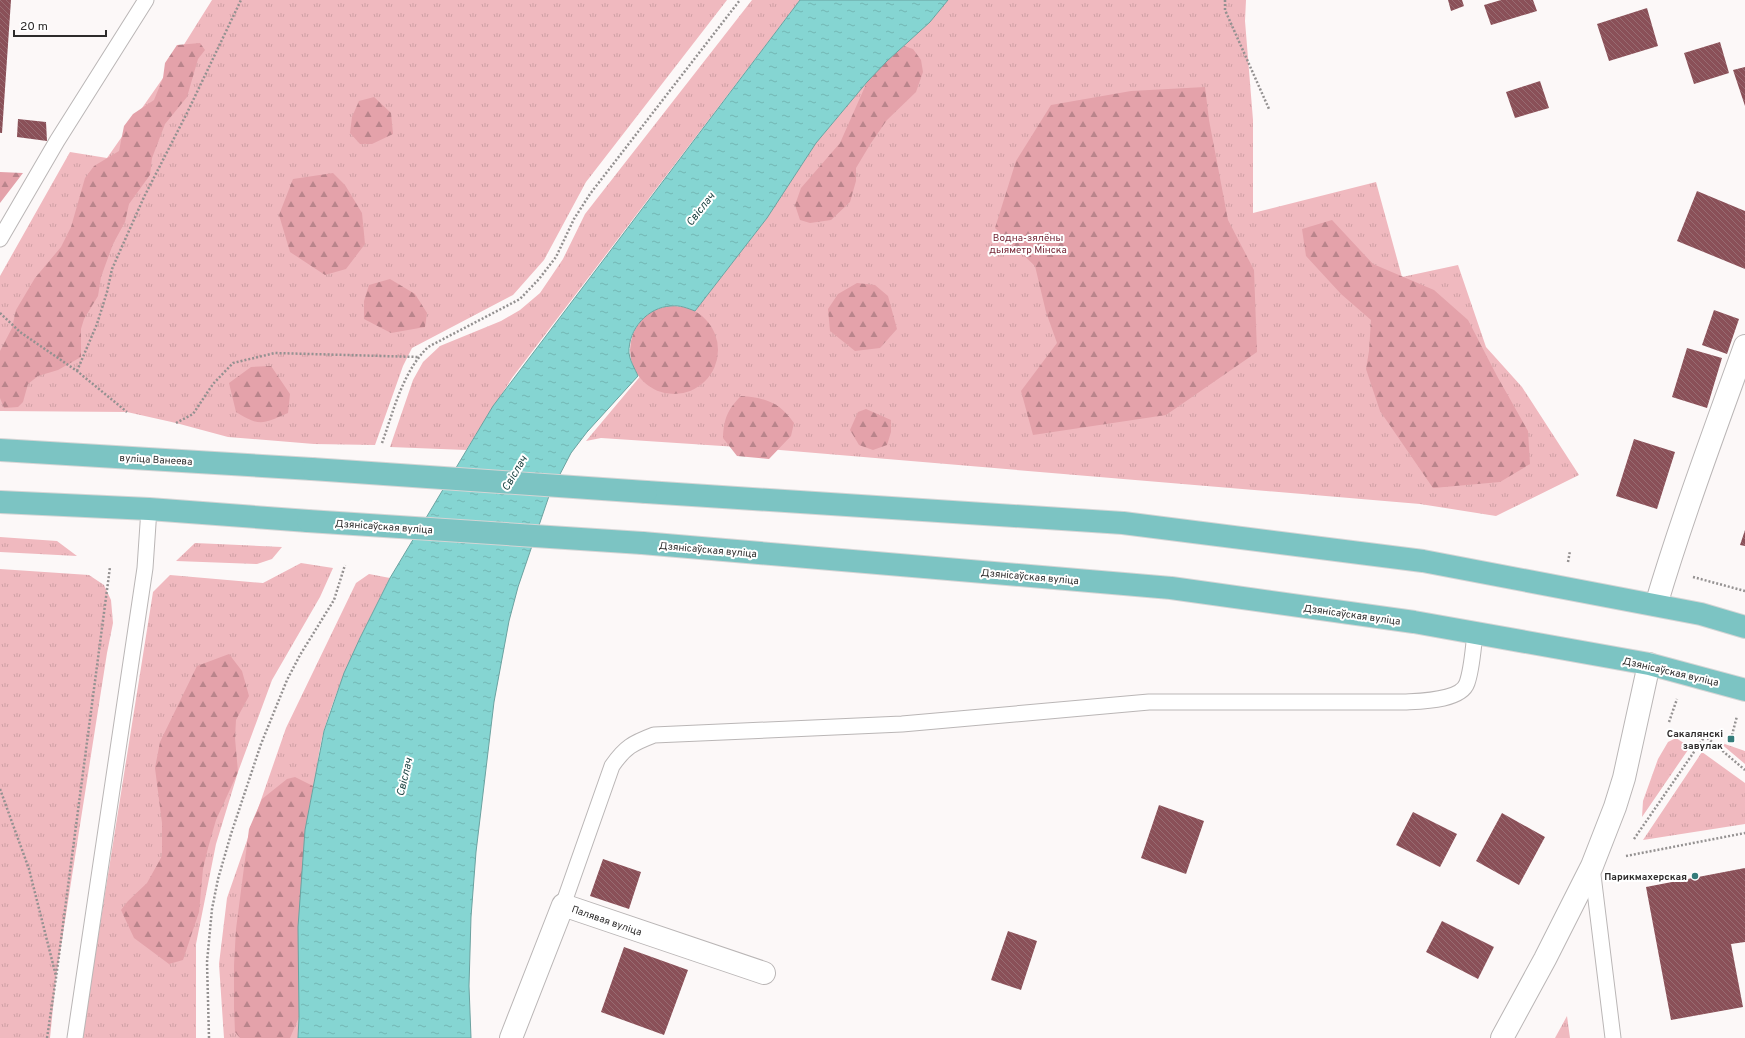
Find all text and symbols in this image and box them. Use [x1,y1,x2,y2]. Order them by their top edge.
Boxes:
scale bar [14,12,106,38]
text: 20 m [20,19,48,35]
water label: Свіслач [683,189,719,229]
park label: Водна-зялёны дыяметр Мінска [989,232,1067,257]
street label: вуліца Ванеева [119,452,193,469]
water label: Свіслач [499,452,531,494]
street label: Дзянісаўская вуліца [335,518,433,537]
street label: Дзянісаўская вуліца [658,540,757,561]
street label: Дзянісаўская вуліца [980,567,1079,588]
street label: Дзянісаўская вуліца [1302,602,1401,629]
street label: Дзянісаўская вуліца [1621,655,1720,690]
place label: Сакалянскі завулак [1667,728,1723,753]
marker: Сакалянскі завулак [1726,734,1736,744]
water label: Свіслач [394,756,416,798]
place label: Парикмахерская [1604,871,1687,884]
marker: Парикмахерская [1690,871,1700,881]
street label: Палявая вуліца [570,903,643,940]

